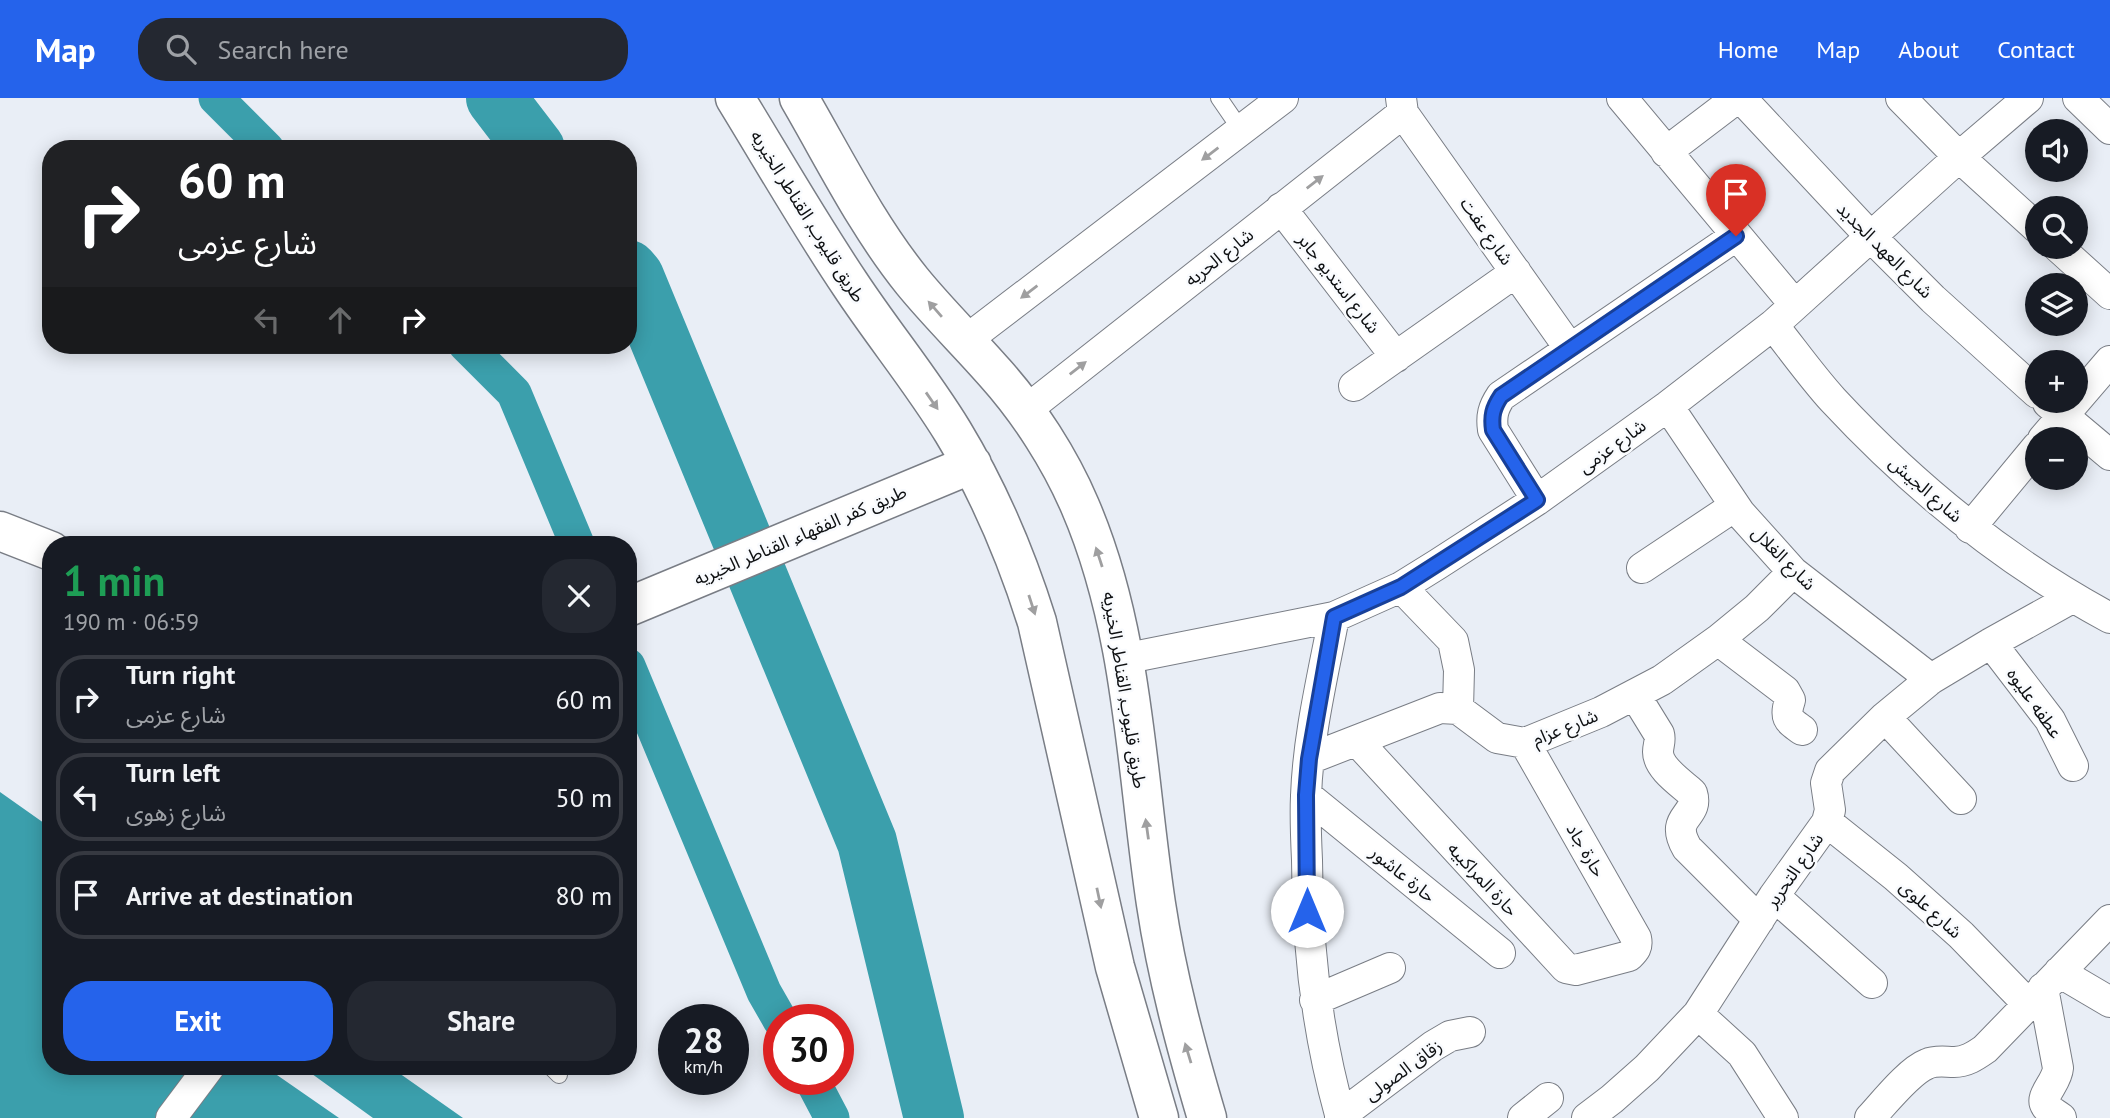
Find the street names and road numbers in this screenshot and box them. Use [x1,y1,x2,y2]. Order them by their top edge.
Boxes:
street label: طريق قليوب, القناطر الخيريه [746,126,870,306]
street label: شارع عفت [1453,193,1519,271]
street label: شارع العهد الجديد [1830,197,1938,305]
street label: شارع الحريه [1180,223,1260,293]
street label: شارع استديو جابر [1290,227,1385,340]
street label: شارع عزمى [1574,414,1652,481]
street label: شارع الجيش [1883,451,1967,529]
street label: طريق كفر الفقهاء, القناطر الخيريه [690,480,910,590]
street label: شارع الغلال [1745,521,1821,597]
street label: طريق قليوب, القناطر الخيريه [1098,590,1152,790]
street label: عطفه عليوه [2002,663,2068,743]
street label: شارع عزام [1529,703,1602,753]
street label: حارة جاد [1561,819,1611,881]
street label: شارع التحرير [1759,828,1831,914]
street label: حارة المراكبيه [1443,837,1523,921]
street label: حارة عاشور [1365,840,1440,907]
street label: شارع علوى [1893,875,1967,945]
street label: زقاق الصولى [1360,1034,1446,1106]

